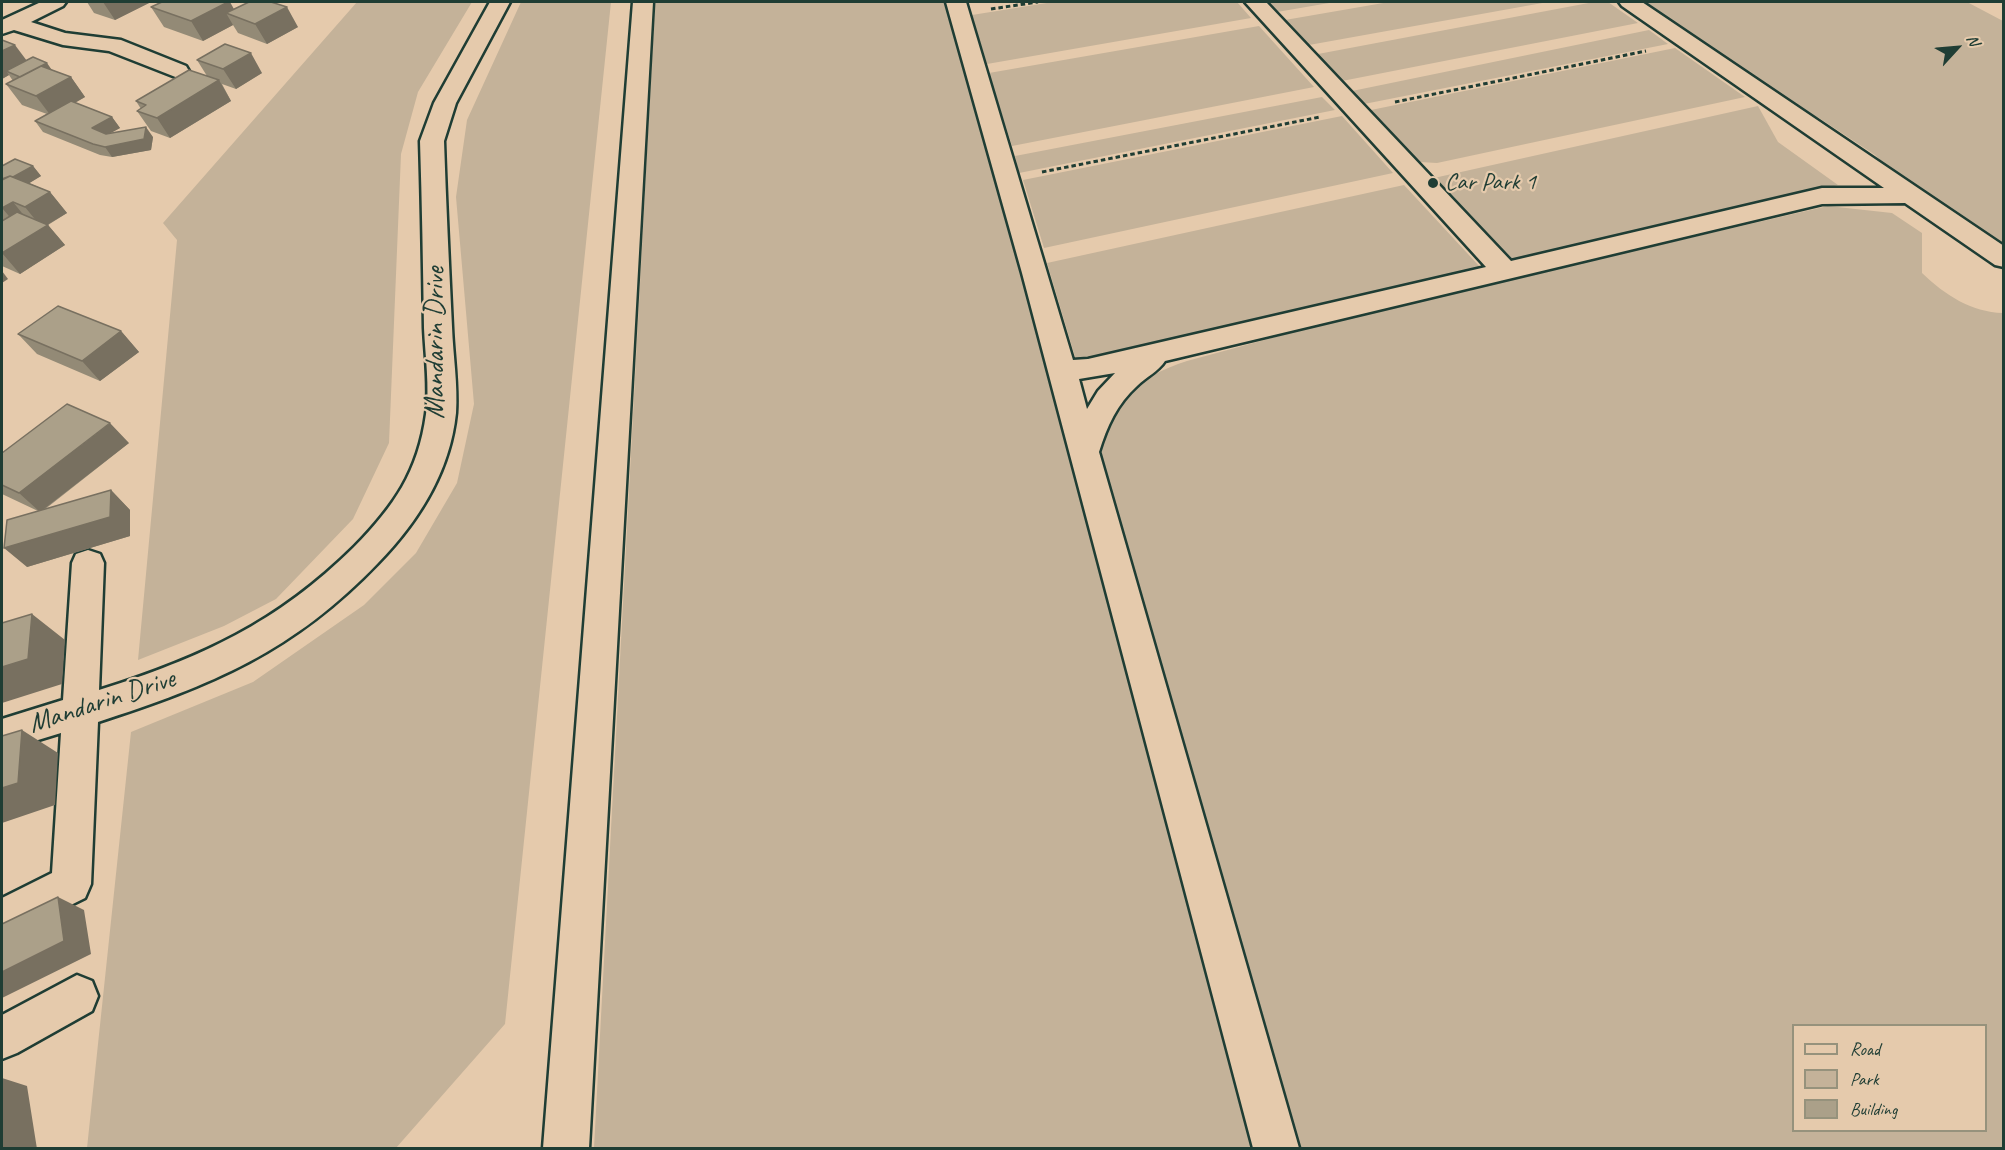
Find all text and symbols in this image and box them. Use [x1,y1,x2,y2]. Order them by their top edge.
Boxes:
north arrow [1927,18,1987,78]
text: N [1962,31,1984,49]
place label: Car Park 1 [1445,169,1536,197]
marker: Car Park 1 [1426,176,1440,190]
street label: Mandarin Drive [419,267,453,419]
street label: Mandarin Drive [24,663,180,741]
legend [1792,1024,1987,1132]
text: Road [1850,1038,1880,1060]
text: Park [1850,1068,1879,1090]
text: Building [1850,1098,1897,1120]

